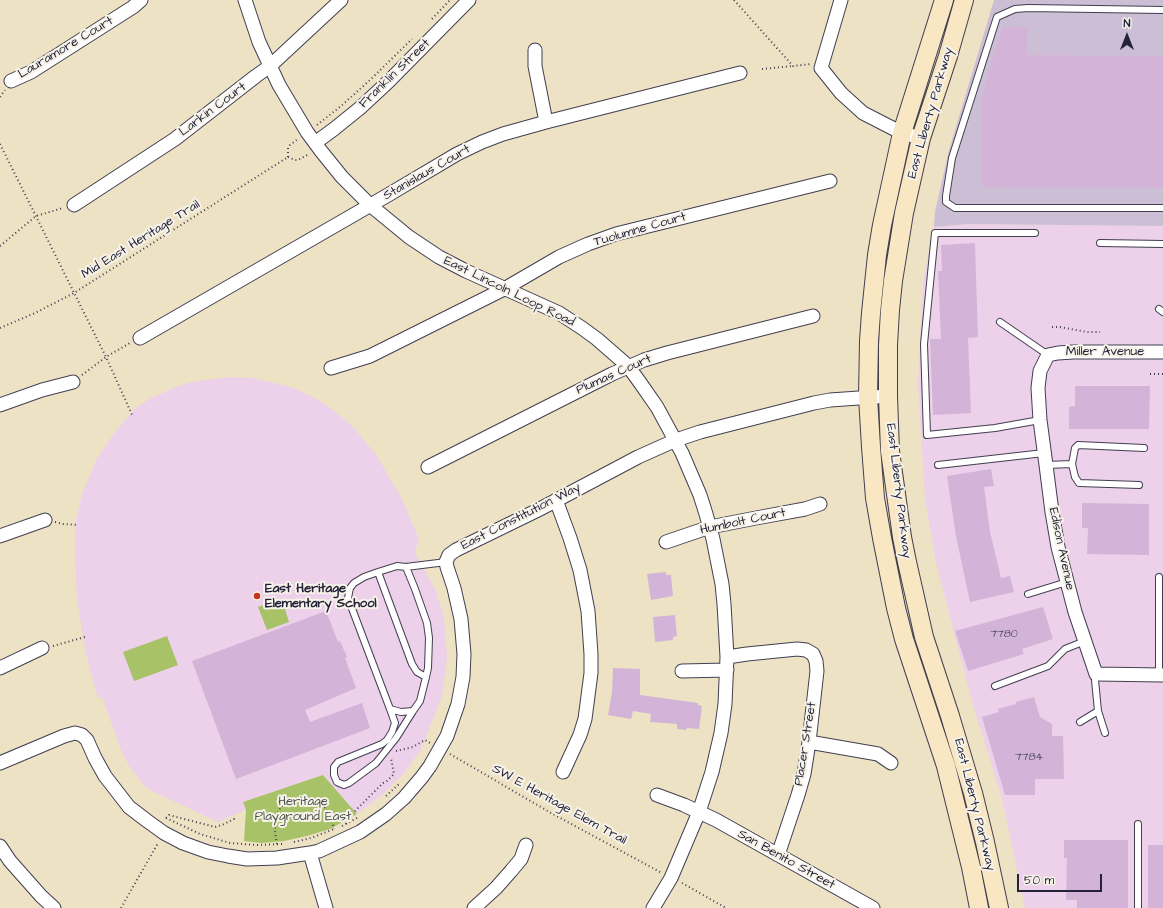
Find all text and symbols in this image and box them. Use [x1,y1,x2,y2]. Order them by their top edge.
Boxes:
street label: Lauramore Court [16,13,116,83]
north arrow [1107,16,1147,56]
text: N [1124,16,1130,31]
street label: Franklin Street [356,36,434,112]
street label: East Liberty Parkway [905,46,957,180]
street label: Larkin Court [176,80,250,140]
street label: Stanislaus Court [381,142,473,204]
street label: Mid East Heritage Trail [79,197,203,283]
street label: Tuolumne Court [592,209,688,251]
street label: East Lincoln Loop Road [441,253,577,331]
street label: Miller Avenue [1066,344,1144,360]
street label: Plumas Court [574,351,654,399]
street label: East Liberty Parkway [882,423,914,559]
street label: East Constitution Way [459,480,583,554]
street label: Humbolt Court [699,505,787,539]
street label: Edison Avenue [1045,506,1077,592]
place label: East Heritage Elementary School [265,581,376,612]
marker: East Heritage Elementary School [252,591,262,601]
house number: 7780 [990,628,1018,642]
street label: Placer Street [792,701,820,787]
street label: East Liberty Parkway [950,737,998,873]
house number: 7784 [1015,751,1043,765]
street label: SW E Heritage Elem Trail [489,761,629,849]
park label: Heritage Playground East [255,794,351,825]
street label: San Benito Street [734,827,838,893]
scale bar [1019,866,1104,892]
text: 50 m [1024,872,1054,889]

